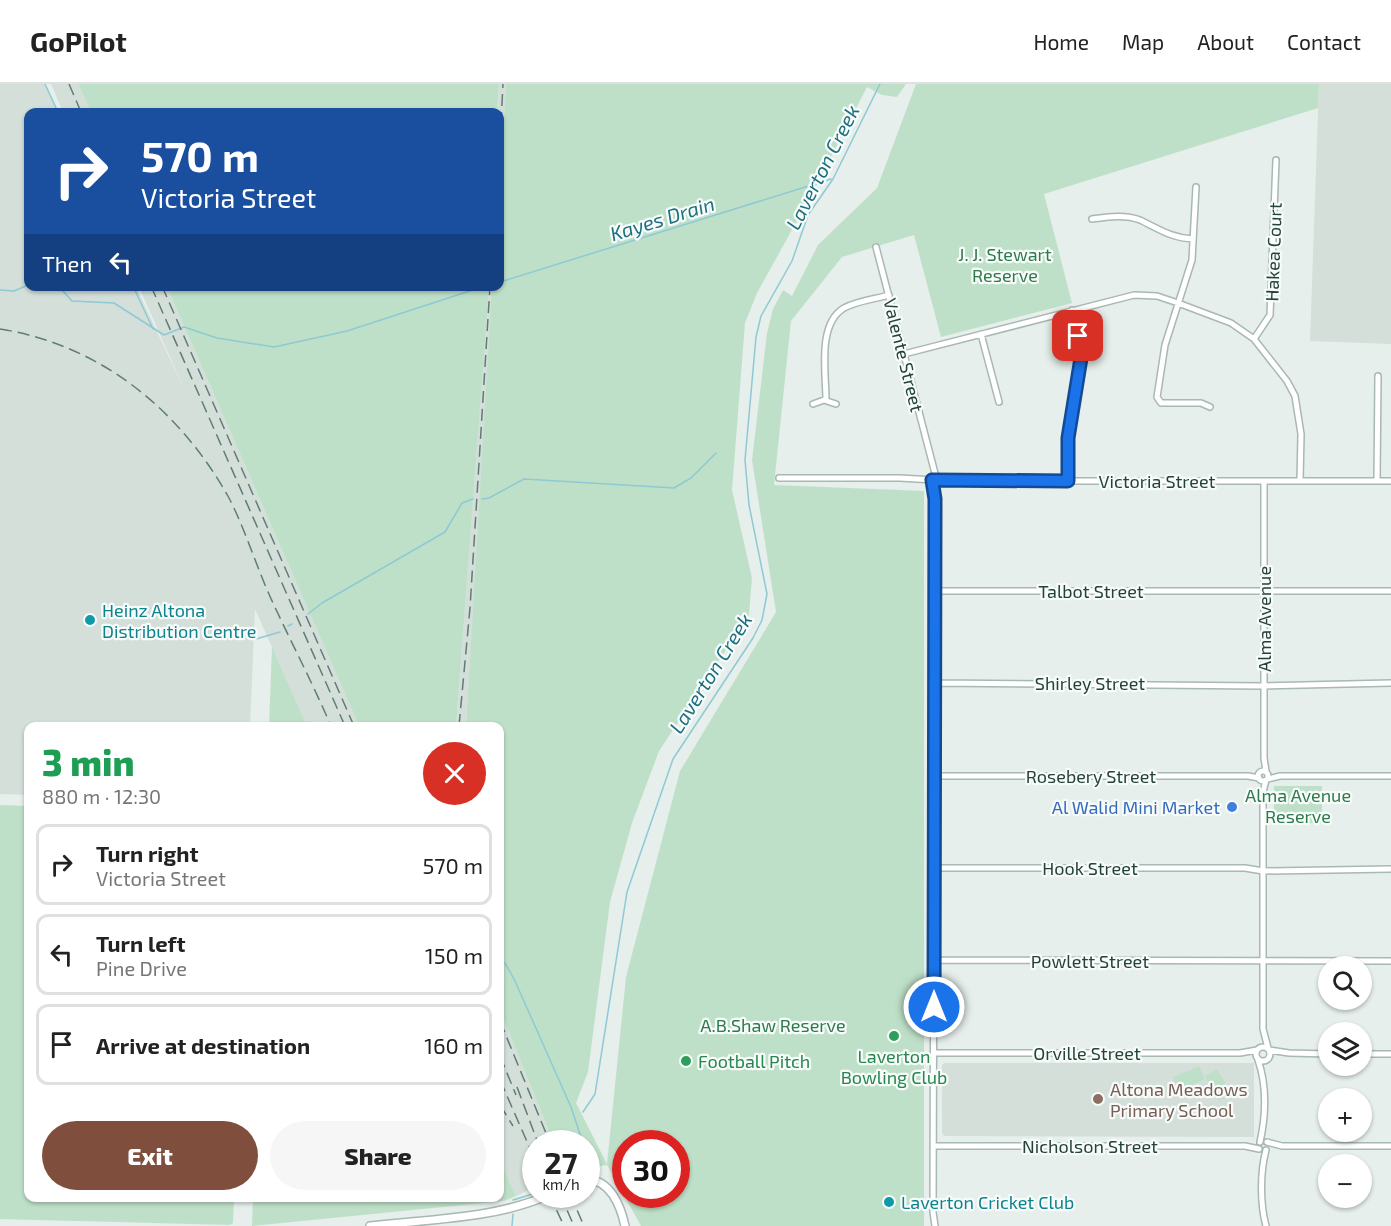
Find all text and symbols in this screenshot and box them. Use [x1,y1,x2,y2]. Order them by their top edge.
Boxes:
text: GoPilot [30,24,127,58]
text: Home [1033,29,1089,54]
text: Map [1122,29,1164,54]
text: About [1197,29,1254,54]
text: Contact [1287,29,1361,54]
water label: Laverton Creek [780,101,864,233]
text: 570 m [141,130,259,180]
icon: right [42,132,120,210]
text: Victoria Street [141,181,316,213]
water label: Kayes Drain [607,191,717,246]
street label: Hakea Court [1260,202,1286,302]
park label: J. J. Stewart Reserve [958,243,1052,286]
icon: left [104,246,137,279]
text: Then [42,250,92,276]
street label: Valente Street [879,296,929,414]
pin [1052,310,1103,361]
icon: arrive [1061,319,1094,352]
street label: Victoria Street [1099,470,1216,492]
street label: Alma Avenue [1253,566,1275,672]
street label: Talbot Street [1038,580,1144,602]
place label: Heinz Altona Distribution Centre [102,599,257,642]
water label: Laverton Creek [664,609,756,737]
marker: Heinz Altona Distribution Centre [83,613,97,627]
street label: Shirley Street [1035,672,1145,694]
text: 3 min [42,740,135,783]
button: close [423,742,486,805]
street label: Rosebery Street [1026,765,1156,787]
text: 880 m · 12:30 [42,784,161,808]
park label: Alma Avenue Reserve [1245,784,1351,827]
place label: Al Walid Mini Market [1052,796,1220,818]
marker: Al Walid Mini Market [1225,800,1239,814]
text: Turn right [96,840,198,866]
icon: right [45,848,78,881]
text: 570 m [422,852,483,878]
street label: Hook Street [1042,857,1138,879]
text: Victoria Street [96,866,226,890]
text: Turn left [96,930,185,956]
icon: left [45,938,78,971]
text: 150 m [425,942,483,968]
street label: Powlett Street [1031,950,1149,972]
text: Pine Drive [96,956,187,980]
map controls [1318,956,1372,1208]
button: search [1318,956,1372,1010]
position arrow [902,975,966,1039]
park label: A.B.Shaw Reserve [700,1014,846,1036]
button: layers [1318,1022,1372,1076]
icon: arrive [45,1028,78,1061]
marker: Laverton Bowling Club [887,1029,901,1043]
text: Arrive at destination [96,1032,310,1058]
text: 160 m [424,1032,483,1058]
street label: Orville Street [1033,1042,1141,1064]
place label: Laverton Bowling Club [841,1045,947,1088]
place label: Football Pitch [698,1050,810,1072]
marker: Football Pitch [679,1054,693,1068]
place label: Altona Meadows Primary School [1110,1078,1248,1121]
button: + [1318,1088,1372,1142]
marker: Altona Meadows Primary School [1091,1092,1105,1106]
button: Exit [42,1121,258,1190]
button: Share [270,1121,486,1190]
speed limit sign: 30 [612,1130,690,1208]
street label: Nicholson Street [1022,1135,1158,1157]
text: 27 [544,1144,578,1180]
button: − [1318,1154,1372,1208]
text: km/h [542,1175,580,1193]
place label: Laverton Cricket Club [901,1191,1074,1213]
marker: Laverton Cricket Club [882,1195,896,1209]

